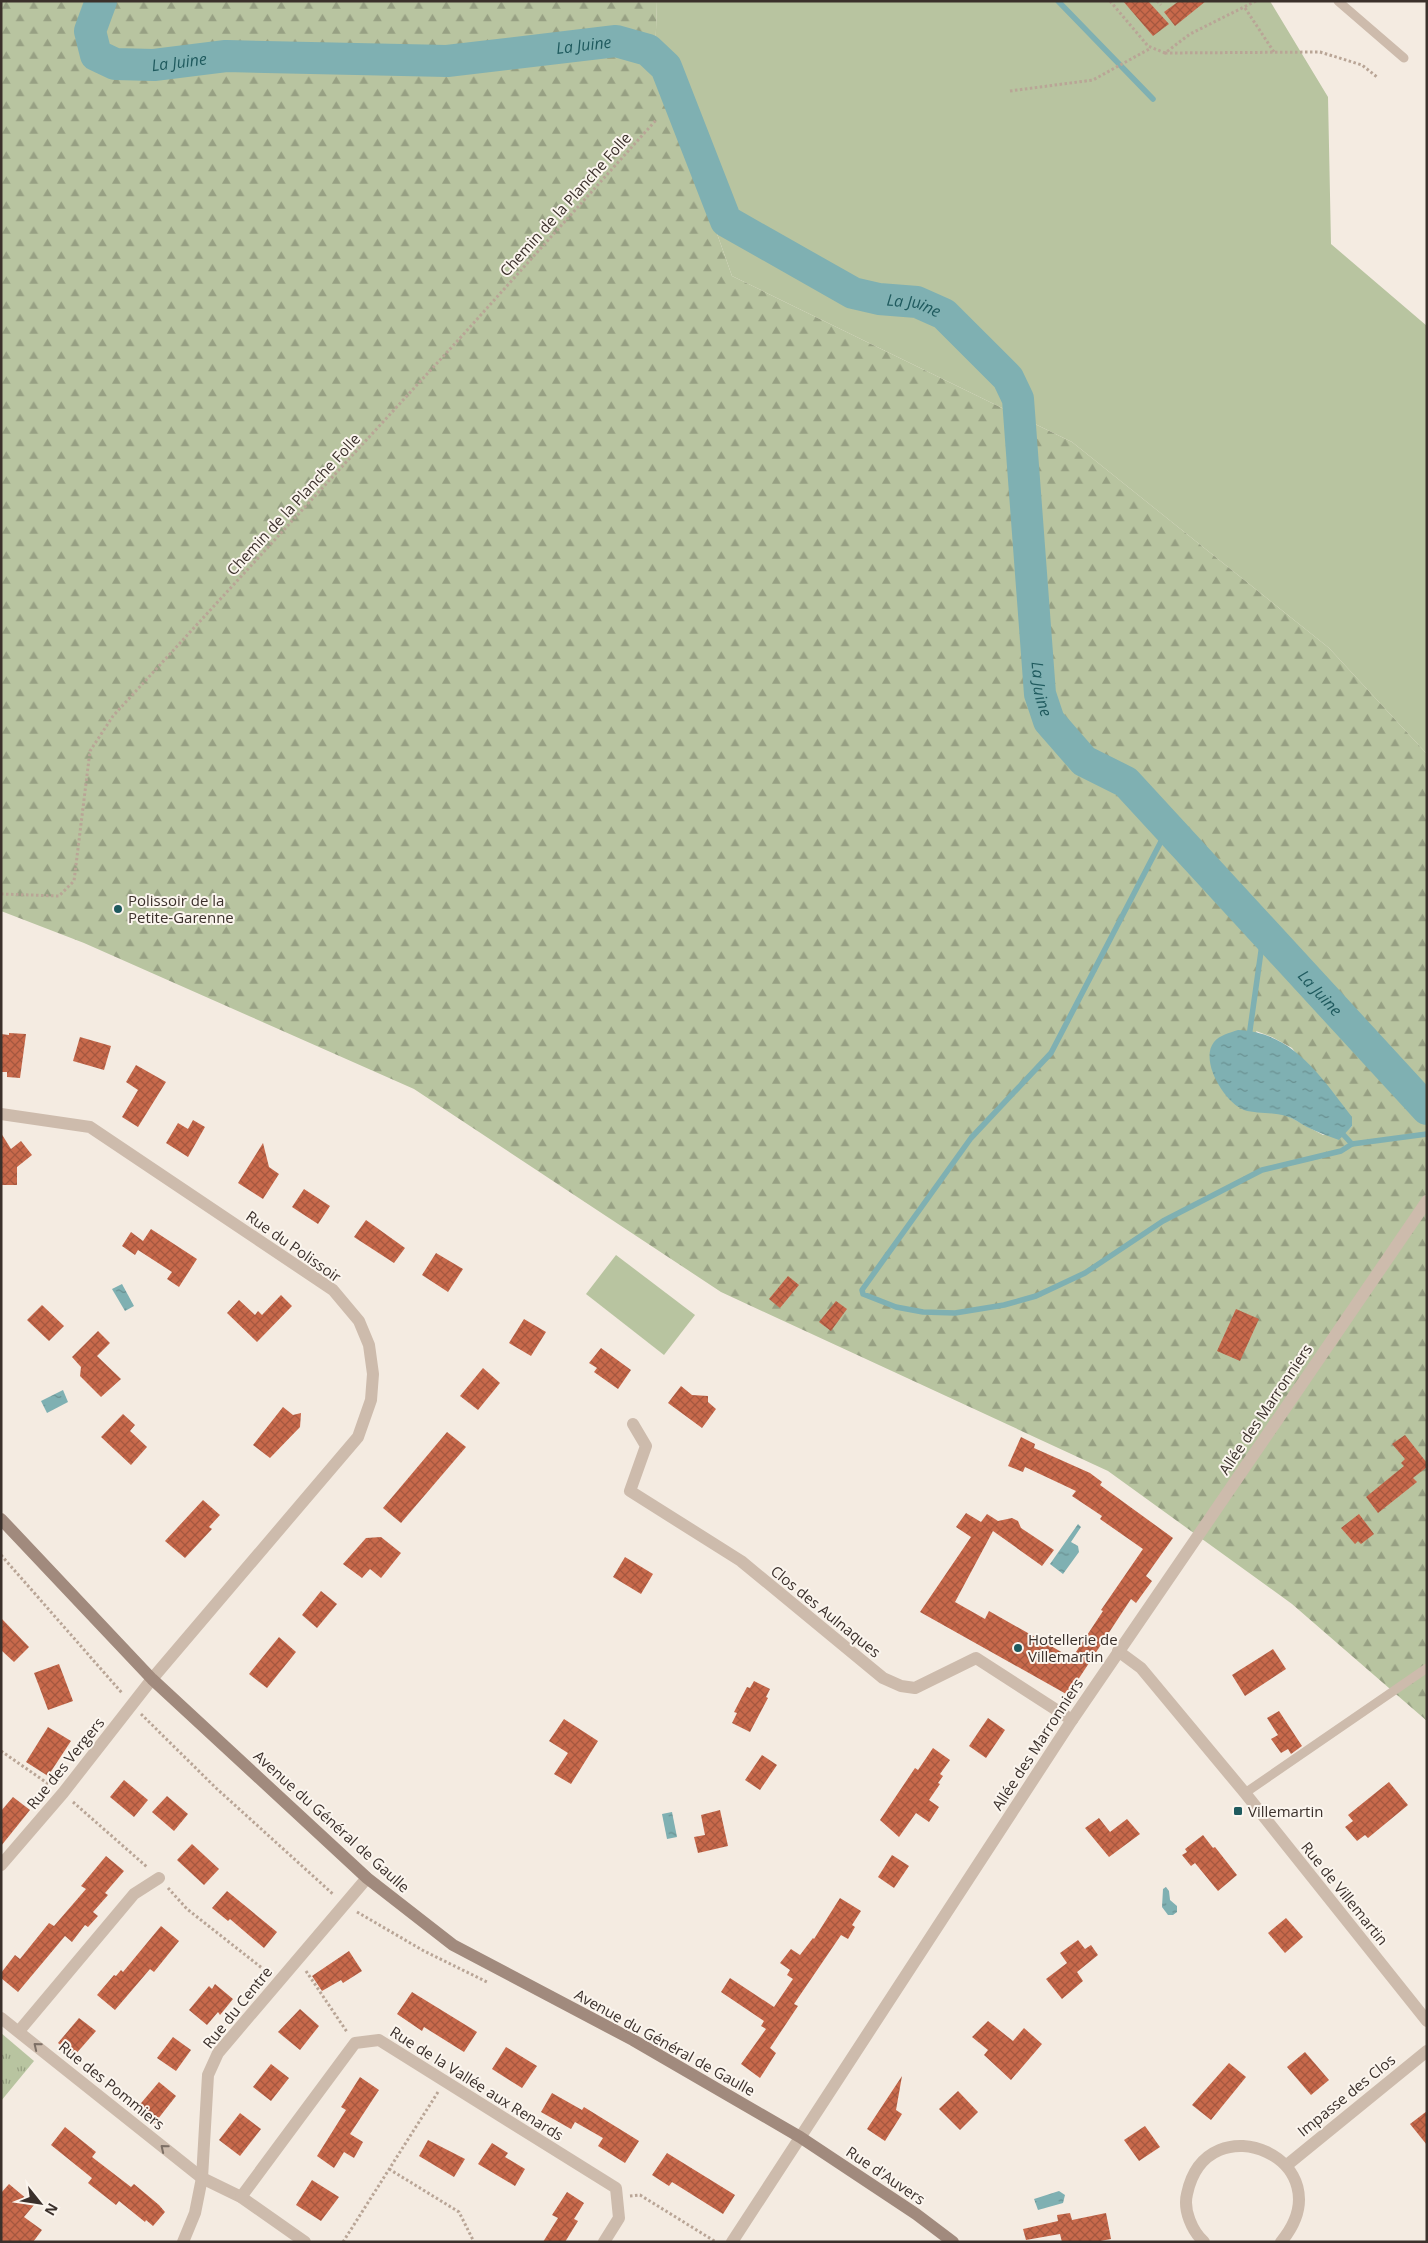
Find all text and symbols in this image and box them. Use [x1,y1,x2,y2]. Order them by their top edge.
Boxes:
water label: La Juine [555,31,613,59]
water label: La Juine [150,47,208,76]
street label: Chemin de la Planche Folle [495,128,635,280]
water label: La Juine [886,289,945,322]
street label: Chemin de la Planche Folle [222,429,364,579]
water label: La Juine [1027,661,1058,719]
place label: Polissoir de la Petite-Garenne [128,890,234,927]
marker: Polissoir de la Petite-Garenne [112,903,124,915]
water label: La Juine [1293,965,1347,1021]
street label: Rue du Polissoir [242,1206,346,1286]
street label: Allée des Marronniers [1214,1340,1316,1478]
street label: Clos des Aulnaques [767,1560,885,1662]
place label: Hotellerie de Villemartin [1028,1629,1118,1666]
marker: Hotellerie de Villemartin [1012,1642,1024,1654]
street label: Allée des Marronniers [987,1674,1087,1814]
street label: Rue des Vergers [22,1713,108,1813]
street label: Avenue du Général de Gaulle [250,1746,414,1896]
place label: Villemartin [1248,1801,1323,1821]
marker: Villemartin [1232,1805,1244,1817]
street label: Rue de Villemartin [1297,1837,1393,1949]
street label: Rue du Centre [198,1962,276,2052]
street label: Avenue du Général de Gaulle [571,1984,759,2100]
street label: Rue de la Vallée aux Renards [387,2021,567,2145]
street label: Rue des Pommiers [55,2036,169,2134]
one-way arrow [34,2043,43,2052]
street label: Impasse des Clos [1293,2049,1399,2141]
street label: Rue d'Auvers [843,2141,929,2209]
one-way arrow [161,2145,170,2153]
north arrow [15,2178,65,2228]
text: N [41,2200,63,2219]

